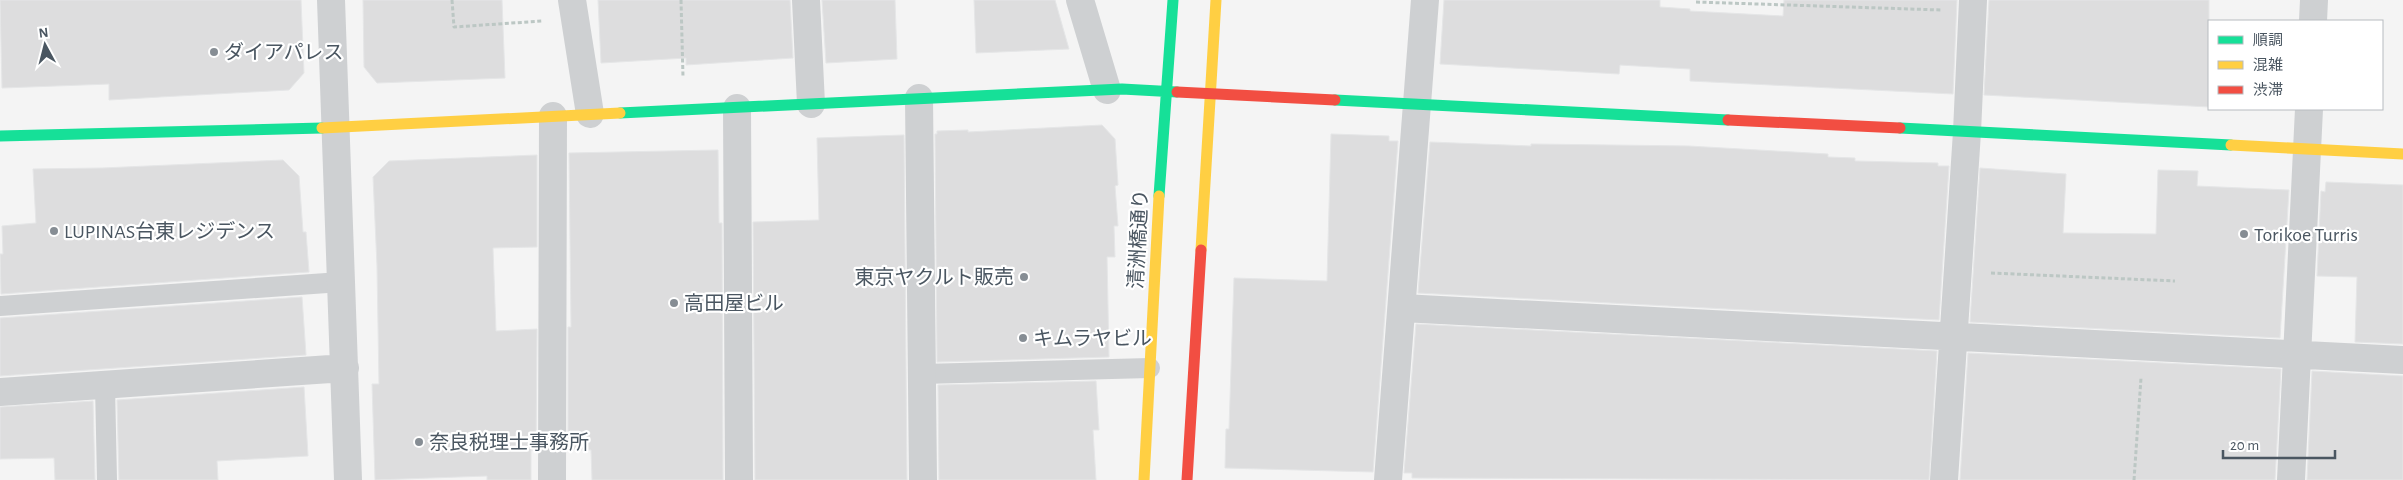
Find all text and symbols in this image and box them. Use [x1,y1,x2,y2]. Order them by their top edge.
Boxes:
north arrow [20,20,70,70]
legend [2208,20,2383,110]
text: N [38,26,49,41]
text: 順調 [2253,33,2283,48]
place label: ダイアパレス [224,42,344,63]
marker: ダイアパレス [208,46,220,58]
text: 混雑 [2253,57,2283,73]
text: 渋滞 [2253,82,2283,98]
street label: 清洲橋通り [1125,189,1152,290]
place label: LUPINAS台東レジデンス [64,220,275,242]
marker: LUPINAS台東レジデンス [48,225,60,237]
place label: Torikoe Turris [2254,225,2358,245]
marker: Torikoe Turris [2238,228,2250,240]
place label: 東京ヤクルト販売 [855,266,1014,288]
marker: 東京ヤクルト販売 [1018,271,1030,283]
place label: 高田屋ビル [684,293,784,314]
marker: 高田屋ビル [668,297,680,309]
place label: キムラヤビル [1033,328,1152,349]
marker: キムラヤビル [1017,332,1029,344]
scale bar [2223,428,2336,460]
place label: 奈良税理士事務所 [429,431,589,453]
marker: 奈良税理士事務所 [413,436,425,448]
text: 20 m [2230,438,2259,453]

